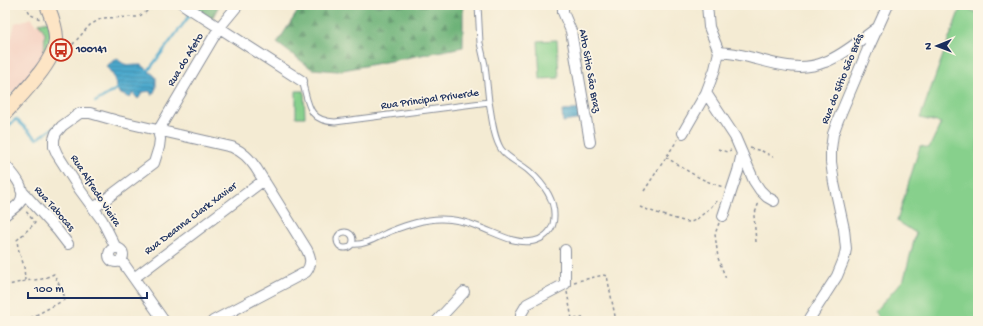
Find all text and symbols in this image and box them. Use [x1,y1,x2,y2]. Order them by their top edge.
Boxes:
north arrow [917,26,957,66]
street label: Alto Sitio São Braz [576,28,602,115]
street label: Rua do Afeto [165,30,207,89]
street label: Rua do Sítio São Brás [819,31,867,126]
bus stop icon: 100141 [48,37,74,63]
text: N [923,42,935,50]
place label: 100141 [75,44,107,56]
street label: Rua Principal Priverde [380,87,480,113]
street label: Rua Alfredo Vieira [67,152,124,230]
street label: Rua Deanna Clark Xavier [143,180,240,258]
street label: Rua Tabocas [31,184,77,235]
scale bar [28,274,147,300]
text: 100 m [33,283,64,297]

